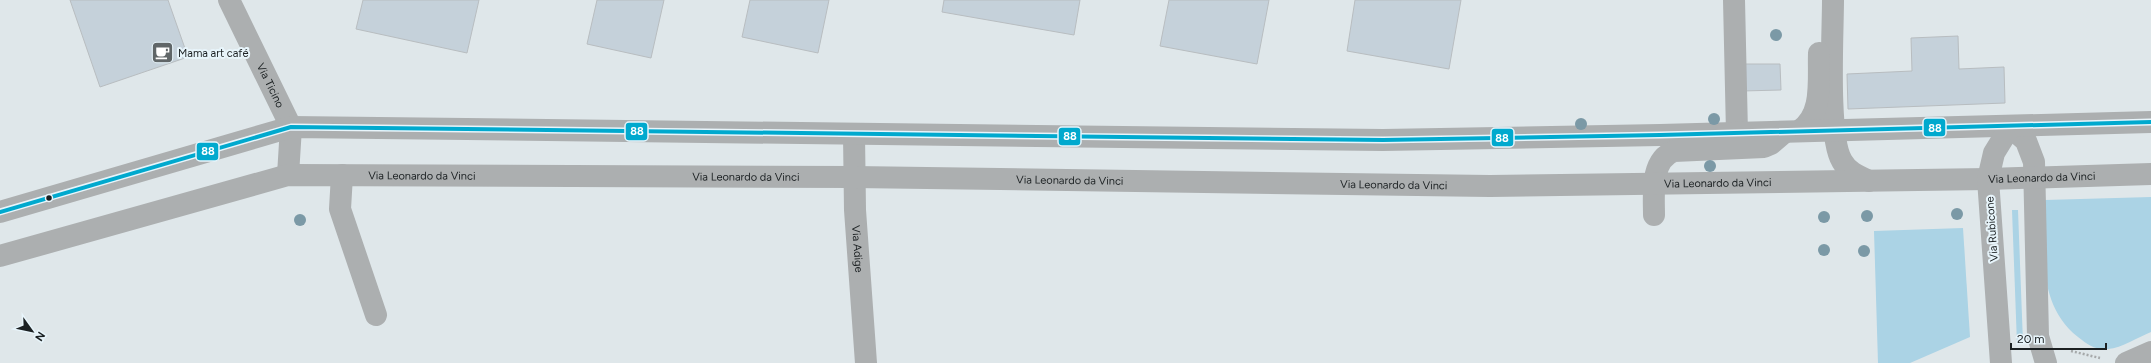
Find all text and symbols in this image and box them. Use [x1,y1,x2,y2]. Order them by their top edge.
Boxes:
cafe icon: Mama art café [150,40,176,66]
place label: Mama art café [178,47,248,60]
street label: Via Ticino [254,61,287,110]
line badge: 88 [1923,118,1946,137]
line badge: 88 [625,122,648,141]
text: 88 [1928,122,1942,135]
text: 88 [630,125,644,138]
line badge: 88 [1058,127,1081,146]
line badge: 88 [1491,128,1514,147]
text: 88 [1063,130,1077,143]
text: 88 [1495,132,1509,145]
line badge: 88 [196,142,219,161]
text: 88 [201,145,215,158]
street label: Via Leonardo da Vinci [368,169,476,182]
street label: Via Leonardo da Vinci [1988,169,2096,185]
street label: Via Leonardo da Vinci [692,170,800,183]
street label: Via Leonardo da Vinci [1016,173,1124,187]
street label: Via Leonardo da Vinci [1664,176,1772,190]
street label: Via Leonardo da Vinci [1340,177,1448,192]
unlabelled marker [44,193,54,203]
street label: Via Rubicone [1983,196,2001,262]
street label: Via Adige [850,225,866,273]
north arrow [12,311,52,351]
scale bar [2011,325,2106,351]
text: N [32,329,48,343]
text: 20 m [2017,332,2045,346]

